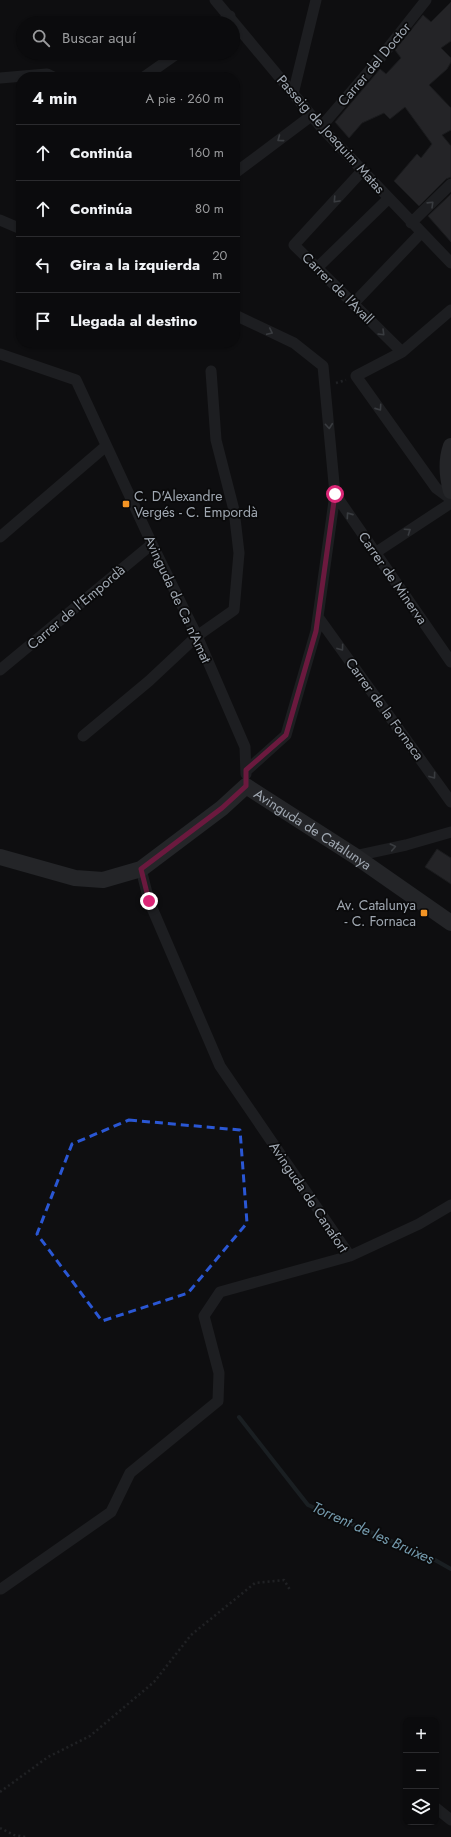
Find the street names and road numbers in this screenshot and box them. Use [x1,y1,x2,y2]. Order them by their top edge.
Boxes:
street label: Carrer del Doctor [333,18,415,110]
street label: Passeig de Joaquim Matas [272,70,390,198]
street label: Carrer de l'Avall [298,248,378,328]
street label: Carrer de Minerva [354,528,432,628]
street label: Avinguda de Ca n'Amat [140,532,217,667]
street label: Carrer de l'Empordà [23,560,129,654]
street label: Carrer de la Fornaca [341,654,429,764]
street label: Avinguda de Catalunya [250,784,376,875]
street label: Avinguda de Canafort [264,1138,354,1257]

